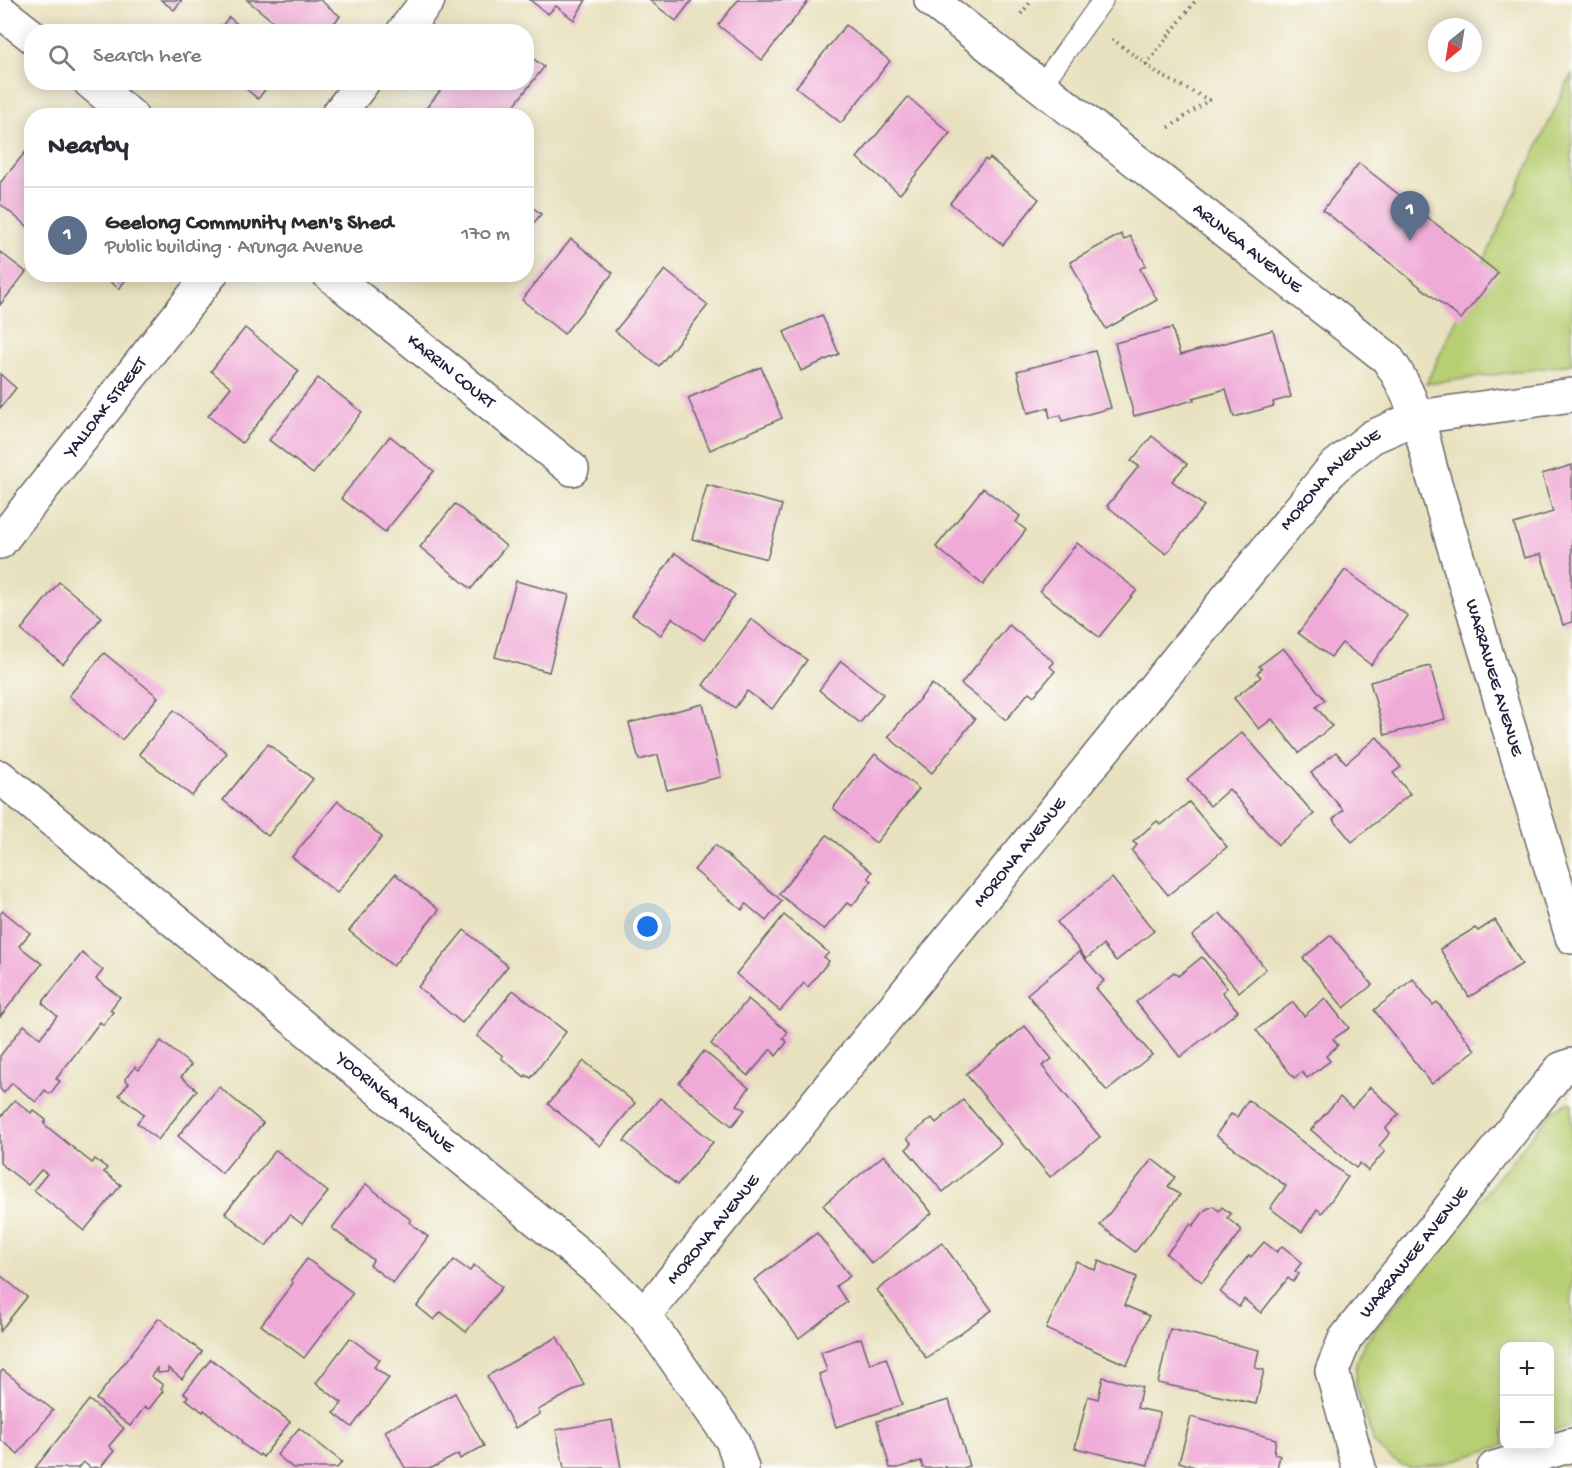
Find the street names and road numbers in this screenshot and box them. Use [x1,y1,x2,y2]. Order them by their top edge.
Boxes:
street label: ARUNGA AVENUE [1188,199,1307,298]
street label: KARRIN COURT [402,330,500,414]
street label: YALLOAK STREET [59,352,152,464]
street label: MORONA AVENUE [1276,424,1384,535]
street label: WARRAWEE AVENUE [1460,597,1528,759]
street label: MORONA AVENUE [969,793,1071,912]
street label: YOORINGA AVENUE [330,1047,459,1158]
street label: MORONA AVENUE [663,1170,765,1289]
street label: WARRAWEE AVENUE [1355,1182,1474,1323]

